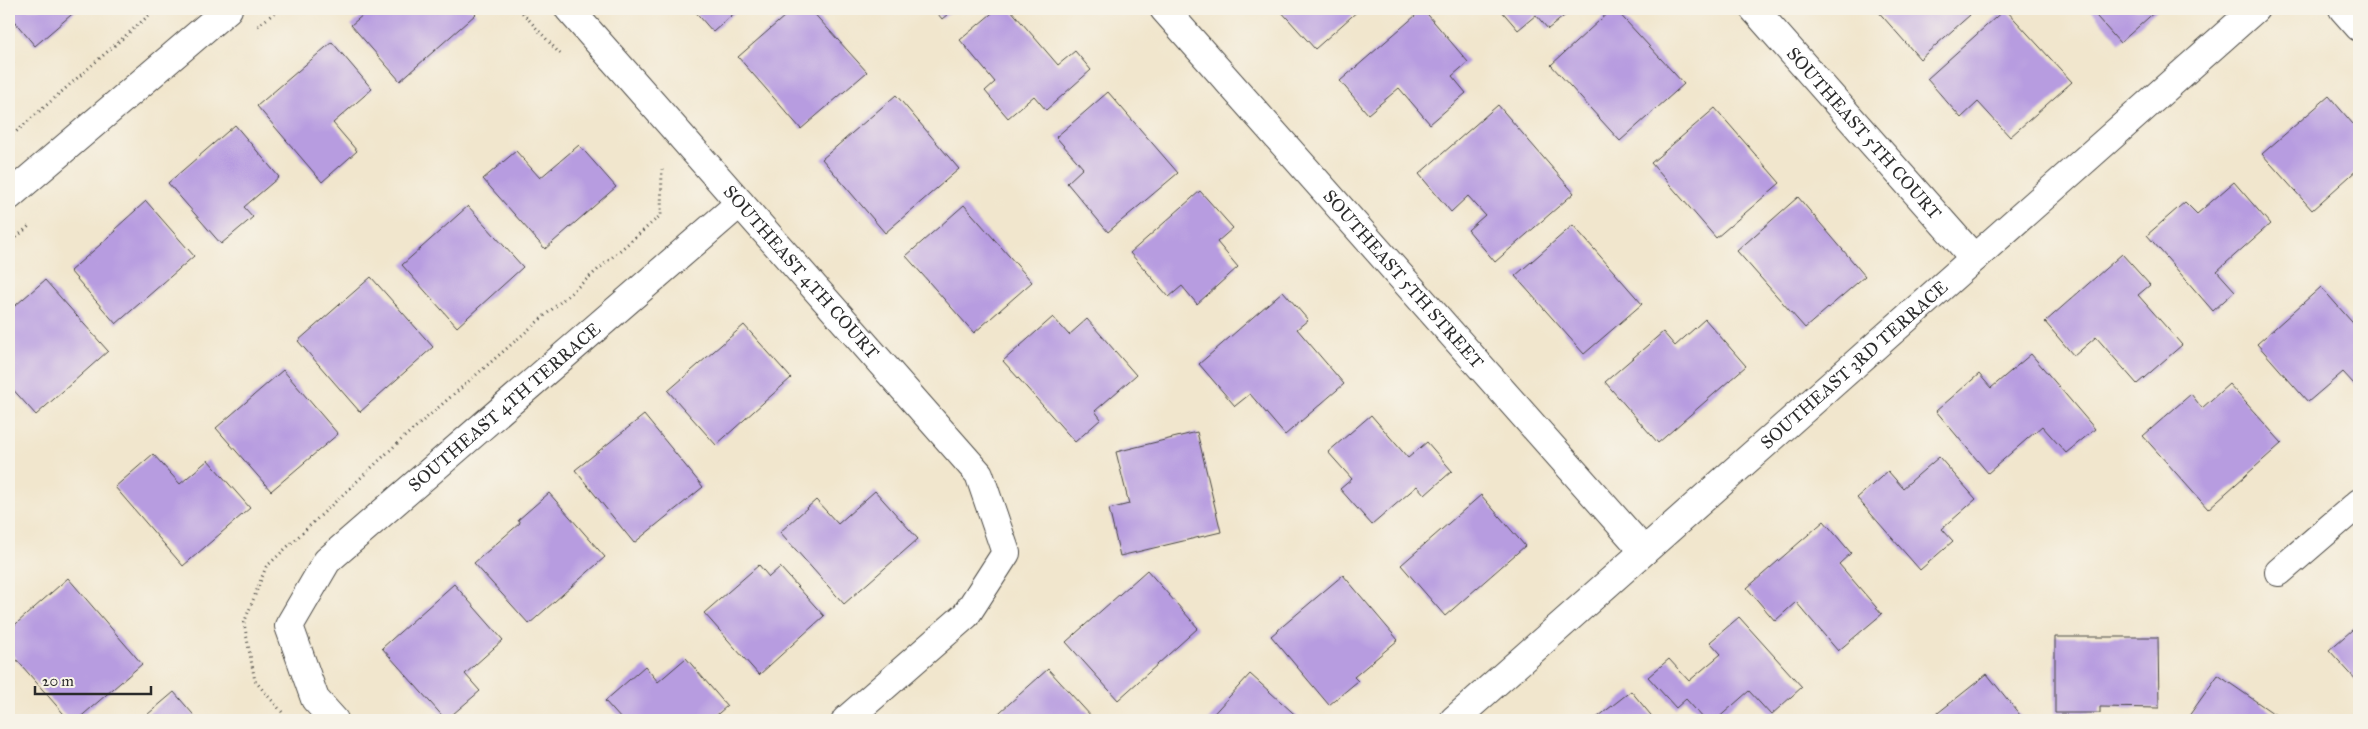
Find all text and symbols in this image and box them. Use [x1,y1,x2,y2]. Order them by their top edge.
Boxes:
street label: SOUTHEAST 5TH COURT [1782,43,1946,224]
street label: SOUTHEAST 4TH COURT [719,181,884,364]
street label: SOUTHEAST 5TH STREET [1318,185,1488,373]
street label: SOUTHEAST 3RD TERRACE [1756,276,1952,454]
street label: SOUTHEAST 4TH TERRACE [404,318,605,496]
scale bar [35,664,151,696]
text: 20 m [42,672,74,690]

